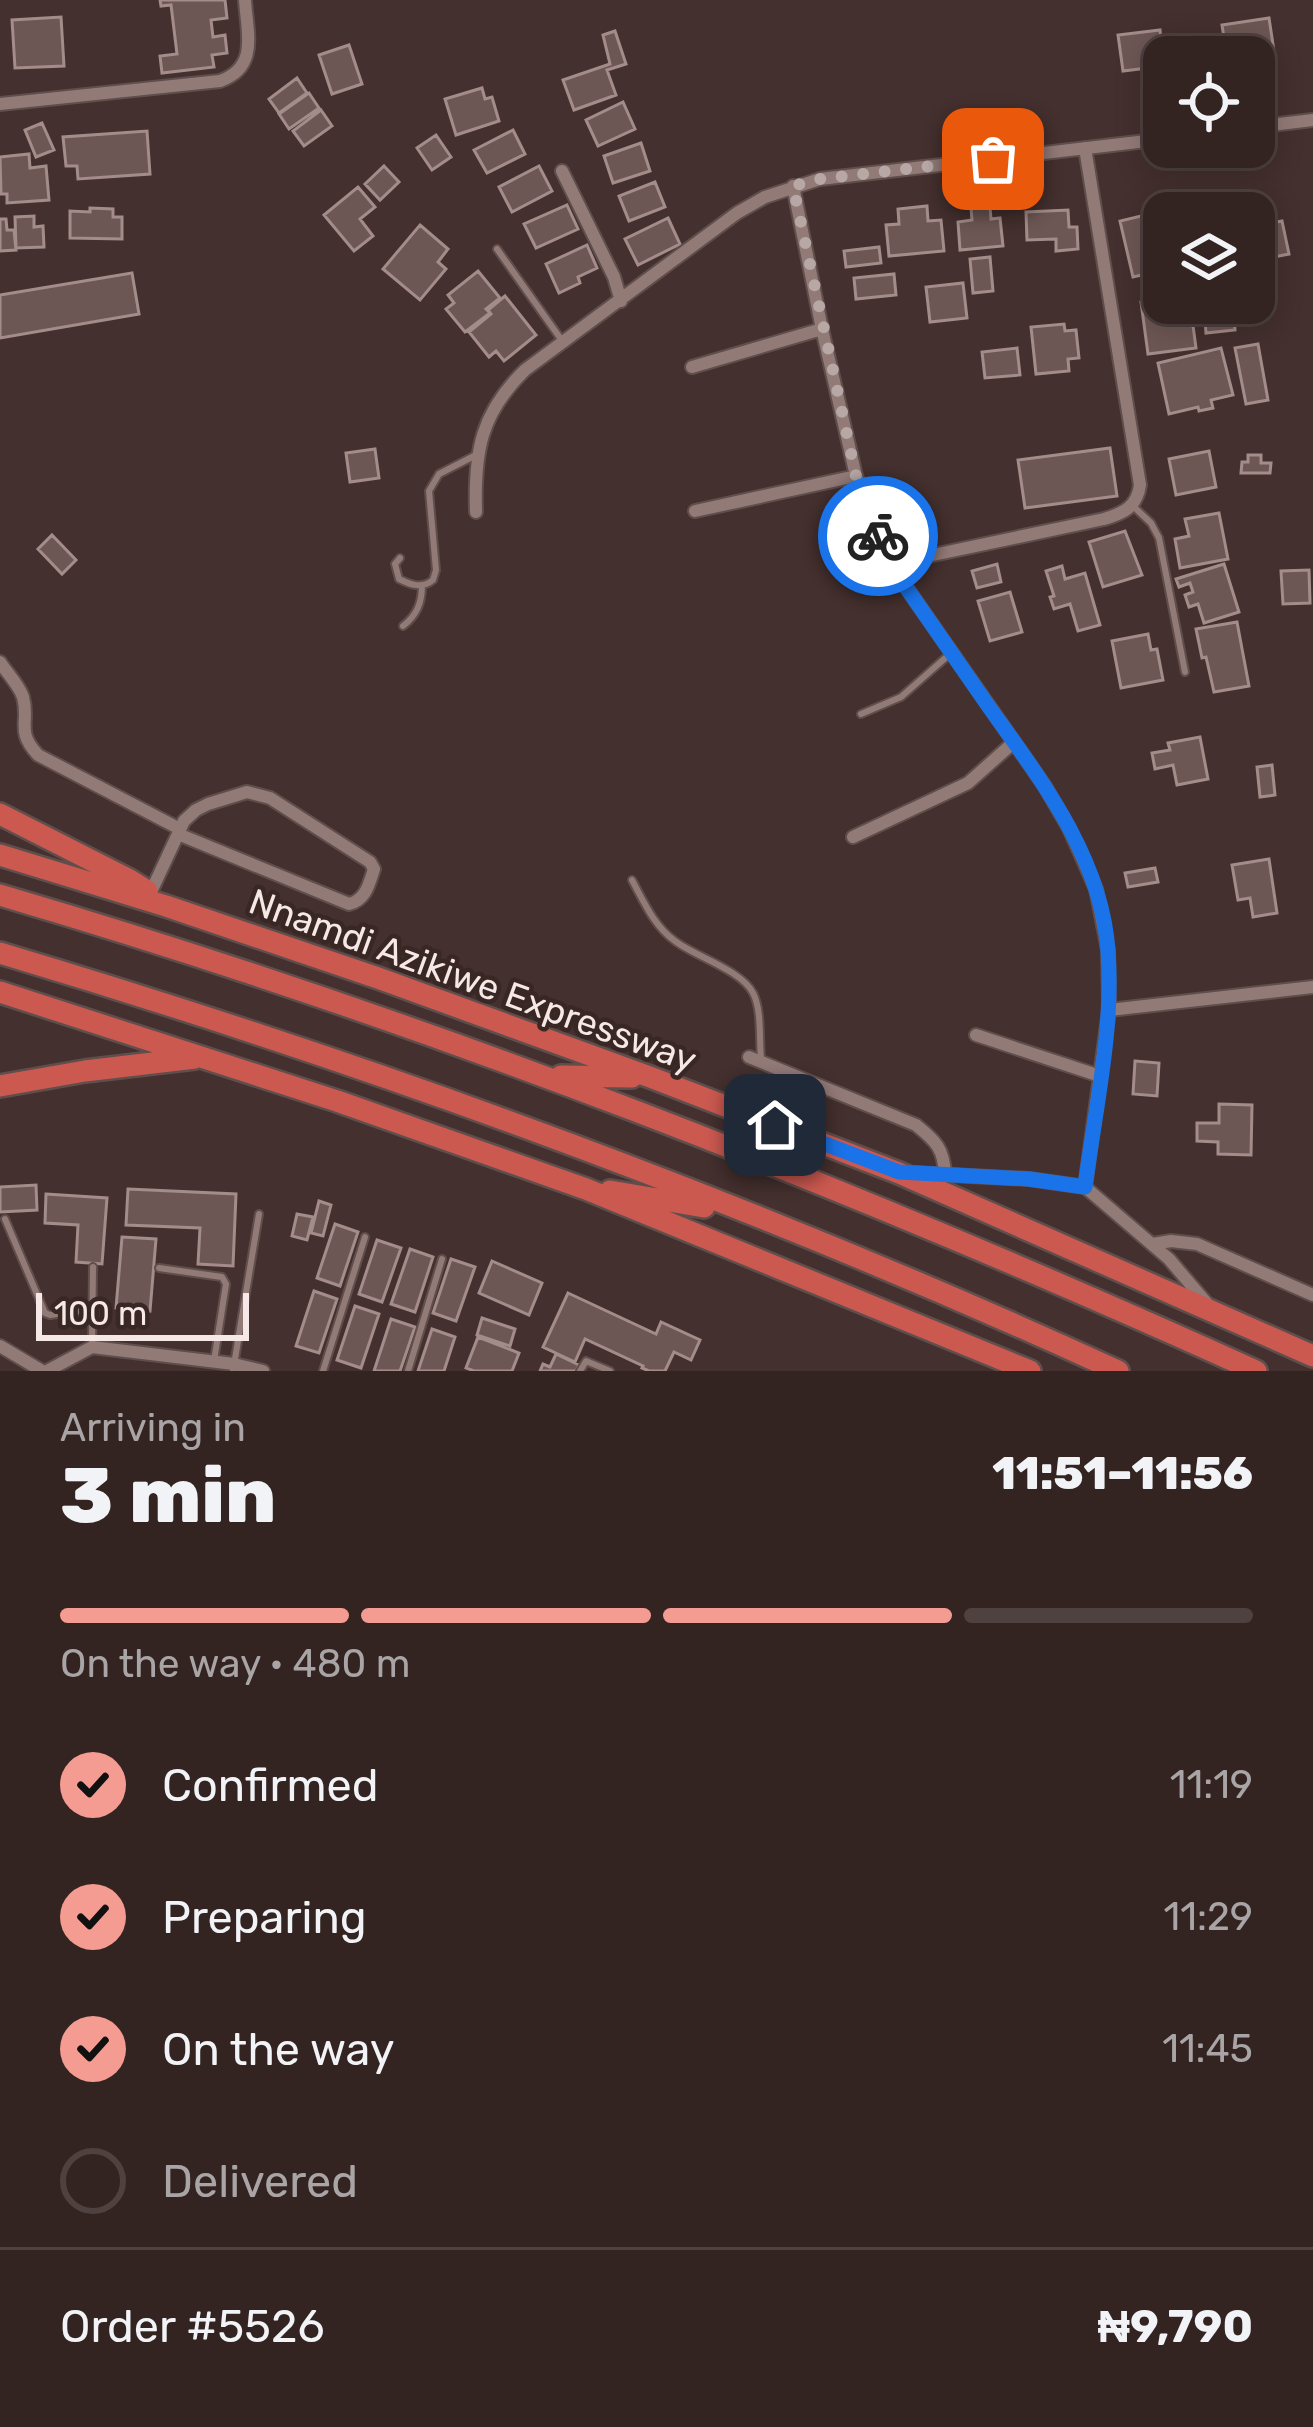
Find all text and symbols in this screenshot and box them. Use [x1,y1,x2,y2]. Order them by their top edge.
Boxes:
map controls [1143,36,1275,324]
button: locate [1143,36,1275,168]
pin [942,108,1044,210]
icon: bag [960,126,1026,192]
button: layers [1143,192,1275,324]
courier [818,476,938,596]
icon: bike [845,503,911,569]
street label: Nnamdi Azikiwe Expressway [243,879,702,1081]
pin [724,1074,826,1176]
icon: home [742,1092,808,1158]
scale bar [36,1287,249,1340]
text: 100 m [54,1294,147,1333]
text: Arriving in [60,1405,246,1451]
text: 11:51–11:56 [992,1447,1253,1500]
text: 3 min [60,1449,276,1542]
text: On the way · 480 m [60,1641,411,1687]
icon: check [60,1752,126,1818]
text: Confirmed [162,1759,379,1812]
text: 11:19 [1170,1762,1253,1808]
icon: check [60,1884,126,1950]
text: Preparing [162,1891,367,1944]
text: 11:29 [1164,1894,1253,1940]
icon: check [60,2016,126,2082]
text: On the way [162,2023,395,2076]
text: 11:45 [1162,2026,1253,2072]
text: Delivered [162,2155,358,2208]
text: Order #5526 [60,2300,325,2353]
text: ₦9,790 [1098,2300,1253,2353]

